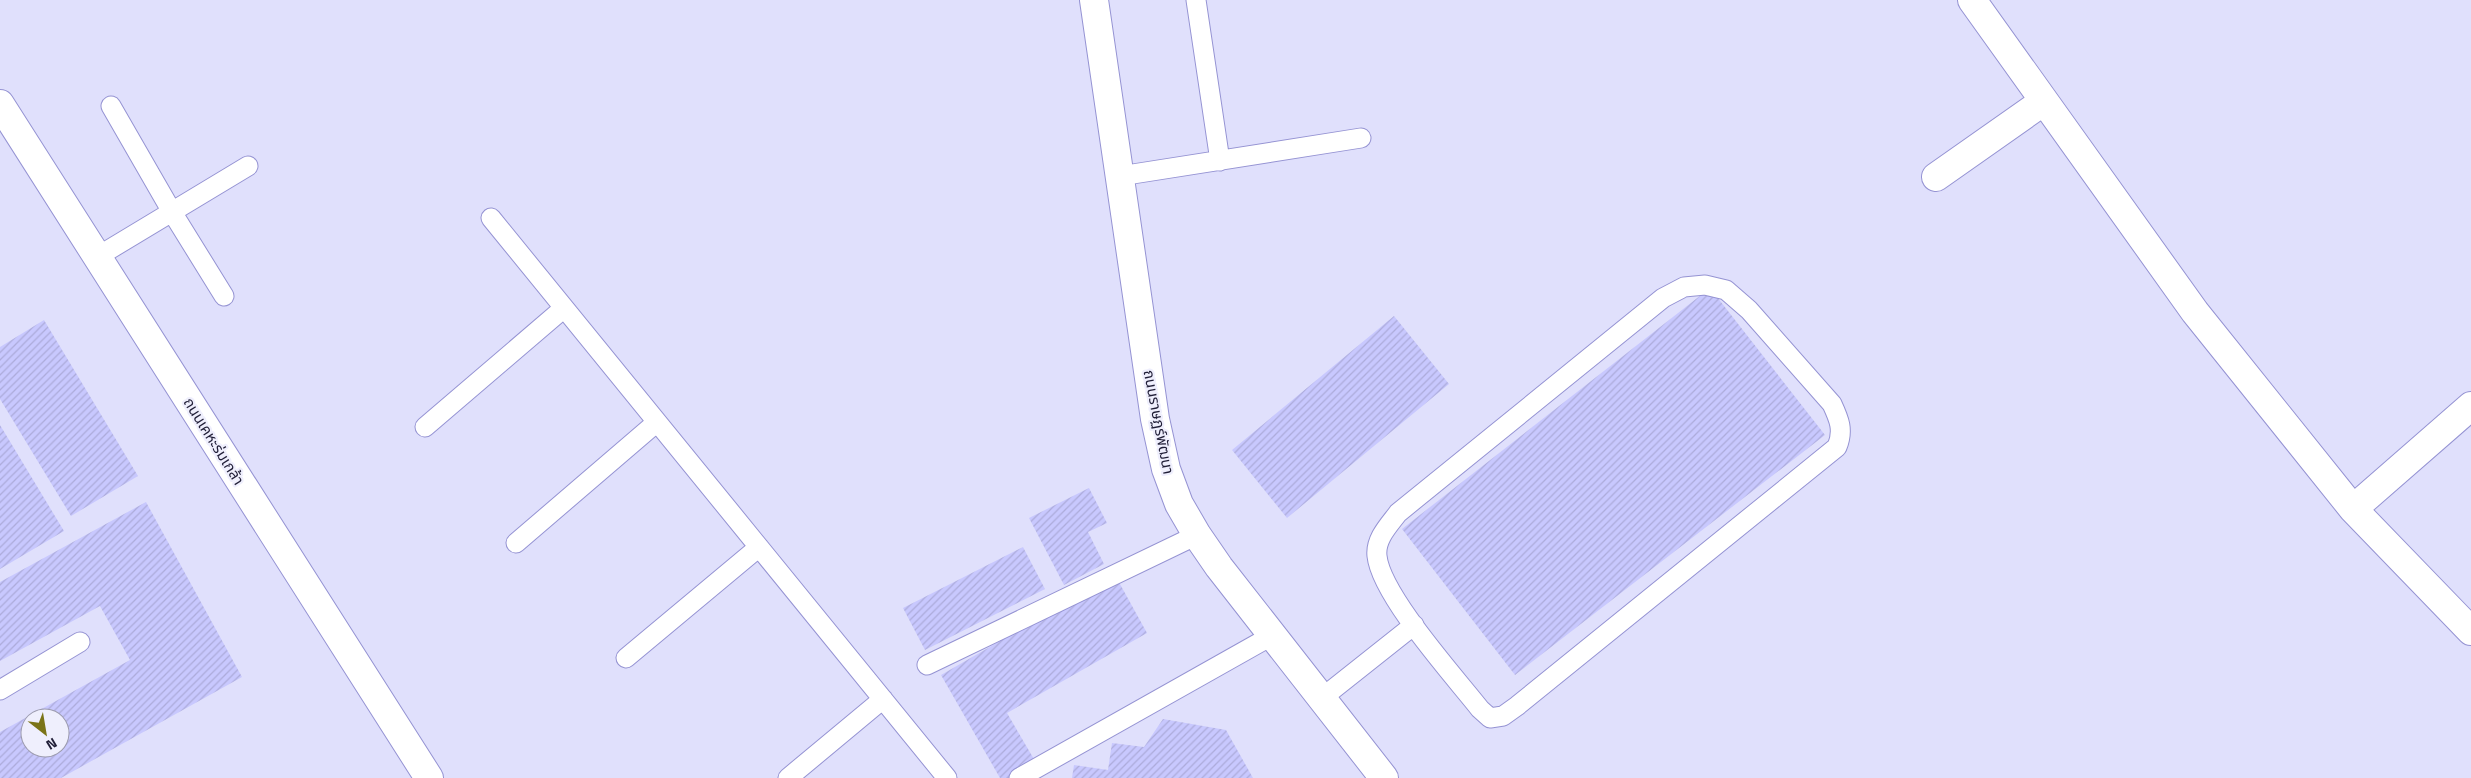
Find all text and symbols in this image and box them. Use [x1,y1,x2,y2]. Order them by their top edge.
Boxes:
street label: ถนนราษฏร์พัฒนา [1138,368,1180,476]
street label: ถนนเคหะร่มเกล้า [178,393,250,489]
north arrow [20,708,70,758]
text: N [42,733,62,756]

